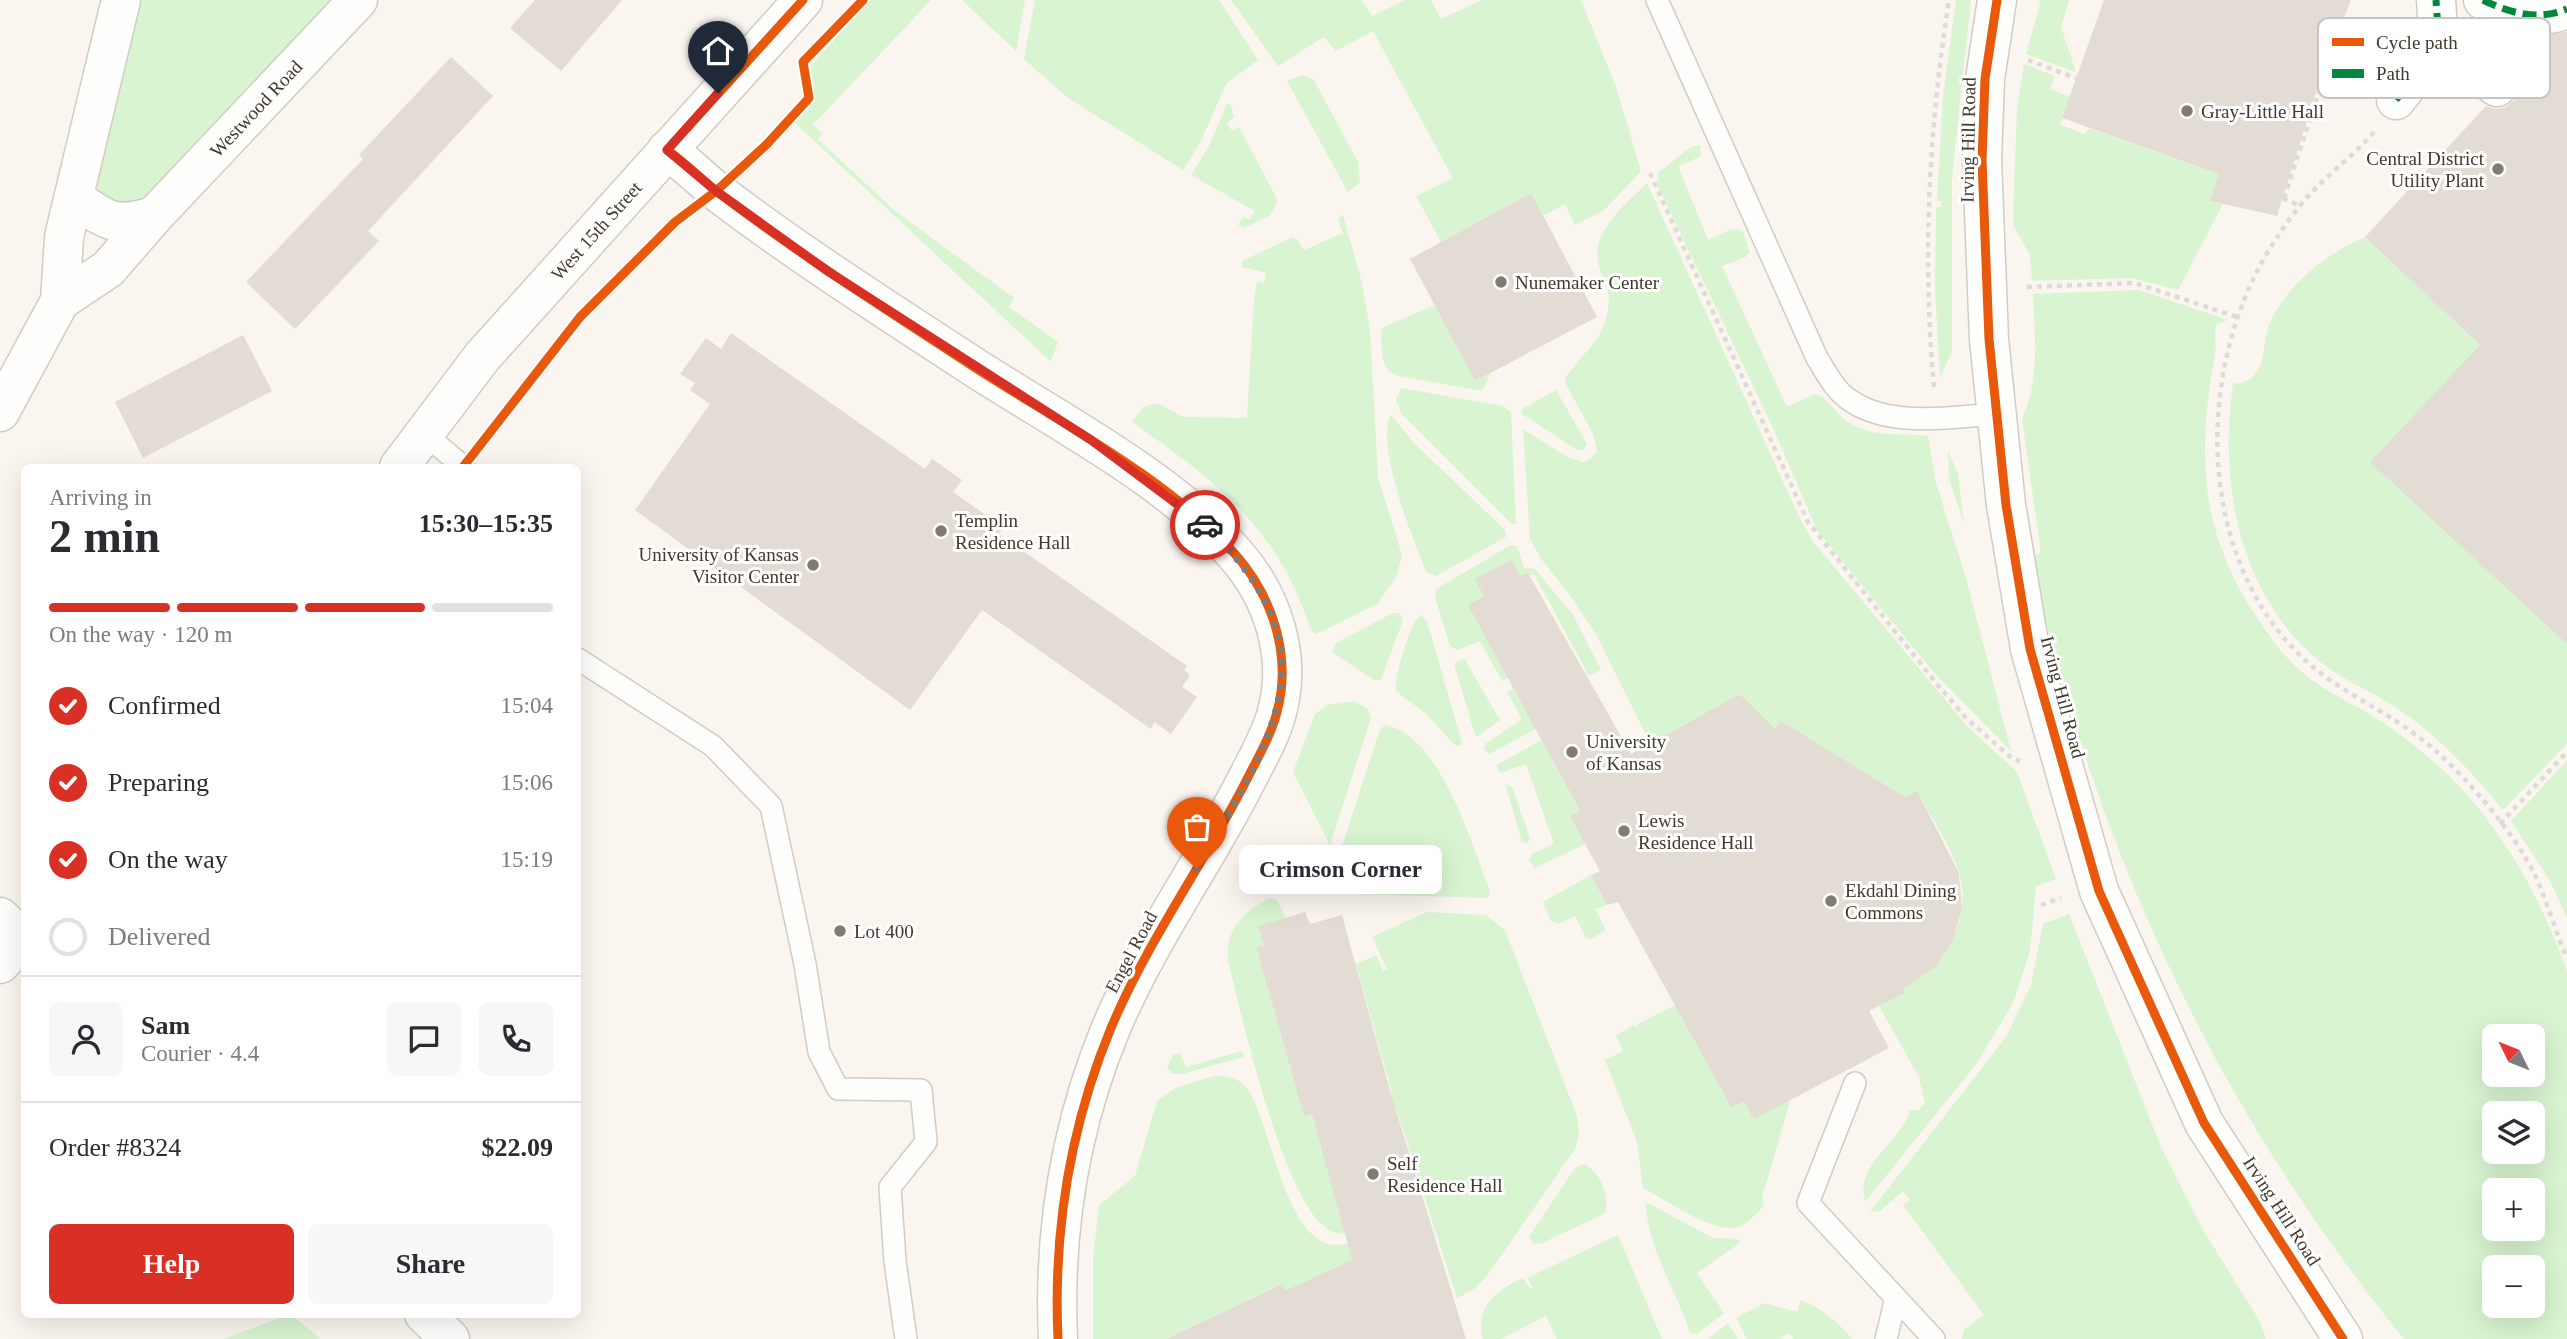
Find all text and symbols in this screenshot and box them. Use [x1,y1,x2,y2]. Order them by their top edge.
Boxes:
legend [2318,18,2550,98]
pin [688,21,748,93]
icon: home [699,32,737,70]
text: Cycle path [2376,32,2458,53]
street label: Westwood Road [205,55,306,161]
text: Path [2376,63,2410,84]
street label: Irving Hill Road [1956,77,1980,203]
place label: Gray-Little Hall [2201,101,2324,122]
marker: Gray-Little Hall [2179,103,2195,119]
place label: Central District Utility Plant [2366,148,2485,191]
marker: Central District Utility Plant [2490,161,2506,177]
street label: West 15th Street [546,176,646,284]
place label: Nunemaker Center [1515,272,1660,293]
marker: Nunemaker Center [1493,274,1509,290]
text: Arriving in [49,485,152,510]
courier [1170,490,1240,560]
icon: car [1186,506,1224,544]
text: 15:30–15:35 [419,509,553,538]
place label: Templin Residence Hall [955,510,1071,553]
text: 2 min [49,511,160,562]
marker: Templin Residence Hall [933,523,949,539]
place label: University of Kansas Visitor Center [639,544,800,587]
marker: University of Kansas Visitor Center [805,557,821,573]
text: On the way · 120 m [49,622,232,647]
street label: Irving Hill Road [2037,634,2090,761]
icon: check [49,687,87,725]
text: Confirmed [108,691,221,720]
text: 15:04 [501,693,553,718]
place label: University of Kansas [1586,731,1667,774]
marker: University of Kansas [1564,744,1580,760]
icon: check [49,764,87,802]
text: Preparing [108,768,209,797]
text: 15:06 [501,770,553,795]
pin [1167,797,1227,869]
icon: bag [1178,808,1216,846]
place label: Lewis Residence Hall [1638,810,1754,853]
marker: Lewis Residence Hall [1616,823,1632,839]
icon: check [49,841,87,879]
callout: Crimson Corner [1239,844,1442,894]
text: On the way [108,845,228,874]
text: 15:19 [501,847,553,872]
text: Crimson Corner [1259,857,1422,882]
place label: Ekdahl Dining Commons [1845,880,1957,923]
marker: Ekdahl Dining Commons [1823,893,1839,909]
street label: Engel Road [1101,907,1161,996]
place label: Lot 400 [854,921,914,942]
text: Delivered [108,922,211,951]
marker: Lot 400 [832,923,848,939]
button: person [49,1002,123,1076]
button: chat [387,1002,461,1076]
button: phone [479,1002,553,1076]
text: Sam [141,1011,190,1040]
north arrow [2482,1024,2544,1087]
map controls [2482,1024,2545,1318]
text: Courier · 4.4 [141,1041,259,1066]
button: layers [2482,1101,2545,1164]
text: Order #8324 [49,1133,181,1162]
text: $22.09 [482,1133,553,1162]
place label: Self Residence Hall [1387,1153,1503,1196]
street label: Irving Hill Road [2239,1153,2325,1270]
marker: Self Residence Hall [1365,1166,1381,1182]
button: + [2482,1178,2545,1241]
button: Help [49,1224,294,1304]
button: Share [308,1224,553,1304]
button: − [2482,1255,2545,1318]

